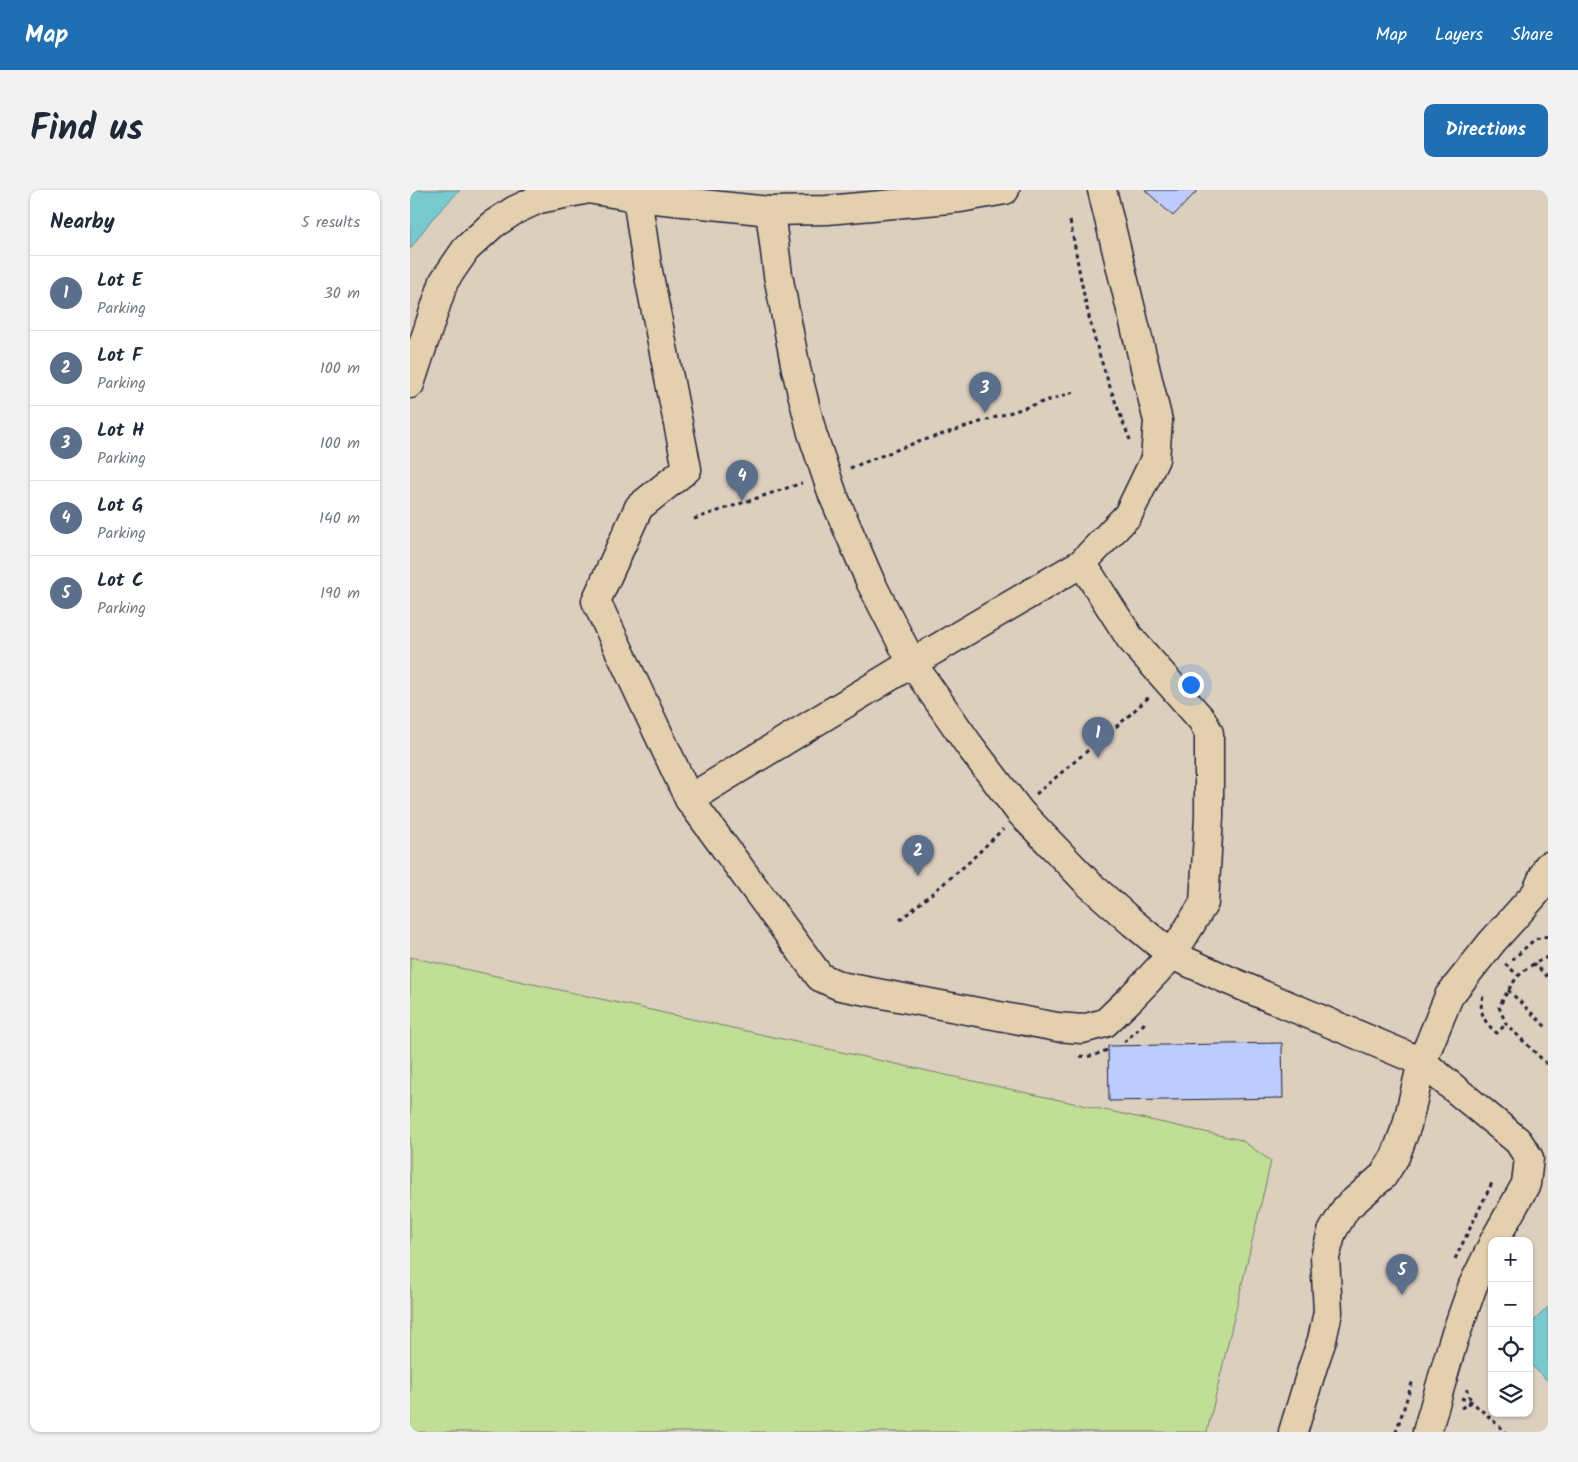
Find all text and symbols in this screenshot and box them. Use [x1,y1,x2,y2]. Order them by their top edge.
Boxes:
text: Map [25,16,68,55]
text: Map [1376,21,1407,50]
text: Layers [1435,21,1483,50]
text: Share [1511,21,1553,50]
text: Find us [30,102,143,158]
button: Directions [1424,104,1548,157]
text: Nearby [50,206,115,239]
text: 5 results [301,210,360,235]
text: Lot E [97,266,142,296]
text: 1 [64,281,68,306]
text: 30 m [324,281,360,306]
text: Parking [97,296,146,321]
text: Lot F [97,341,142,371]
text: 2 [61,356,71,381]
text: 100 m [320,356,360,381]
text: Parking [97,371,146,396]
pin: 3 [969,372,1001,413]
text: Lot H [97,416,144,446]
text: 3 [62,431,70,456]
text: 100 m [320,431,360,456]
text: Parking [97,446,146,471]
pin: 4 [726,460,758,501]
text: Lot G [97,491,143,521]
text: 4 [62,506,70,531]
text: 140 m [319,506,360,531]
text: Parking [97,521,146,546]
text: Lot C [97,566,144,596]
text: 5 [62,581,70,606]
text: 190 m [320,581,360,606]
text: Parking [97,596,146,621]
your location [1178,672,1204,698]
pin: 1 [1082,717,1114,758]
pin: 2 [902,835,934,876]
map controls [1488,1237,1533,1417]
button: + [1488,1237,1533,1282]
pin: 5 [1386,1254,1418,1295]
button: − [1488,1282,1533,1327]
button: locate [1488,1327,1533,1372]
button: layers [1488,1372,1533,1417]

